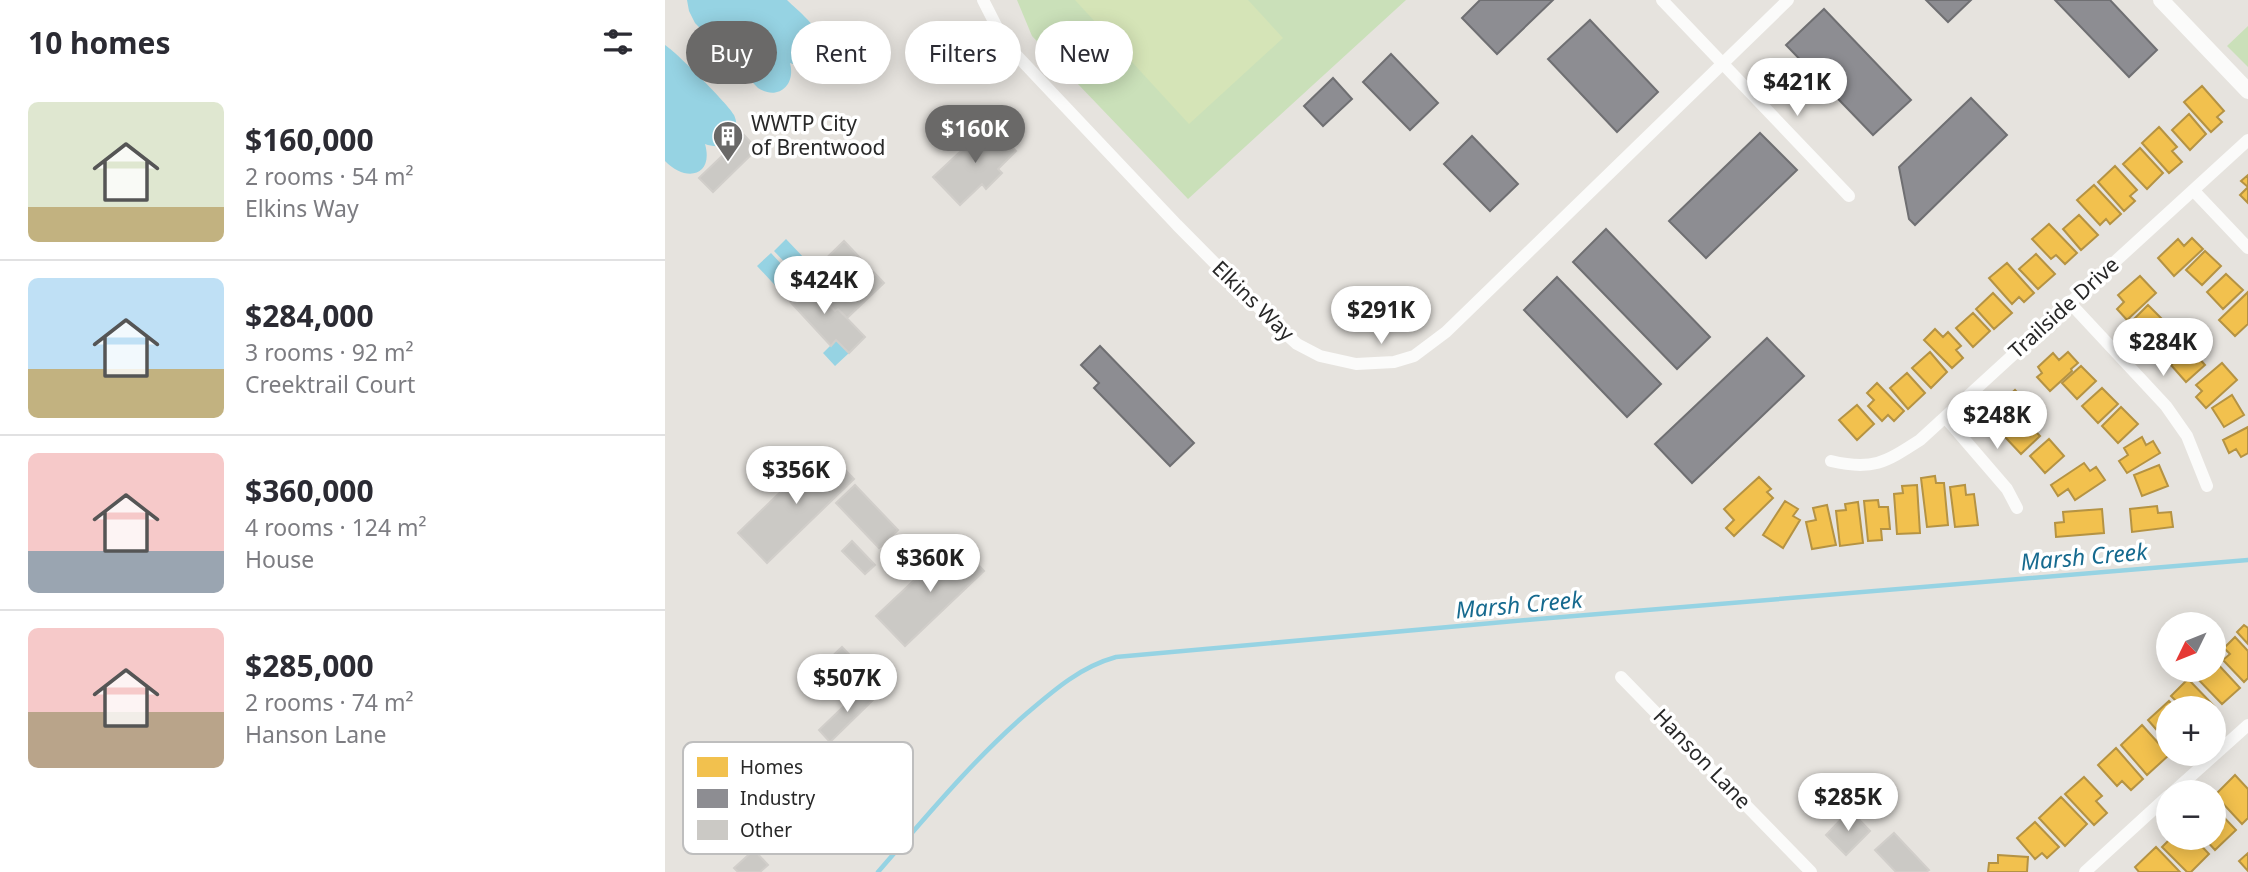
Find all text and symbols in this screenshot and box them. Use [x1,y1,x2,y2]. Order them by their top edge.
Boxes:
chip: Buy [686,21,777,84]
chip: Rent [791,21,891,84]
chip: Filters [905,21,1021,84]
chip: New [1035,21,1133,84]
text: 10 homes [28,22,171,63]
icon: filters [599,23,637,61]
pin: $421K [1748,58,1846,118]
text: $421K [1763,65,1831,97]
pin: $160K [926,106,1024,165]
place label: WWTP City of Brentwood [751,109,886,161]
text: $160K [941,112,1009,144]
text: $160,000 [245,119,374,160]
building icon: WWTP City of Brentwood [711,119,745,163]
icon: home [84,130,168,214]
text: 2 rooms · 54 m² [245,160,414,192]
text: Elkins Way [245,192,359,224]
street label: Trailside Drive [2002,250,2124,364]
street label: Elkins Way [1207,254,1301,347]
pin: $424K [775,256,873,316]
text: $424K [790,263,858,295]
pin: $291K [1332,286,1430,346]
text: $291K [1347,293,1415,325]
text: $284,000 [245,295,374,336]
icon: home [84,306,168,390]
pin: $284K [2114,318,2212,378]
text: $284K [2129,325,2197,357]
text: 3 rooms · 92 m² [245,336,414,368]
text: Creektrail Court [245,368,415,400]
pin: $248K [1948,392,2046,451]
text: $248K [1963,398,2031,430]
pin: $356K [747,447,845,506]
text: $356K [762,453,830,485]
text: $360,000 [245,470,374,511]
icon: home [84,481,168,565]
text: 4 rooms · 124 m² [245,511,427,543]
pin: $360K [881,534,979,594]
water label: Marsh Creek [2019,534,2150,577]
text: $360K [896,541,964,573]
text: House [245,543,314,575]
water label: Marsh Creek [1454,582,1585,625]
north arrow [2156,612,2226,682]
map controls [2156,612,2226,850]
text: $285,000 [245,645,374,686]
pin: $507K [798,654,896,714]
icon: home [84,656,168,740]
text: $507K [813,661,881,693]
text: 2 rooms · 74 m² [245,686,414,718]
button: + [2156,696,2226,766]
street label: Hanson Lane [1648,702,1758,814]
text: Hanson Lane [245,718,386,750]
legend [683,742,913,854]
text: Homes [740,754,803,780]
pin: $285K [1799,774,1897,833]
text: $285K [1814,780,1882,812]
button: − [2156,780,2226,850]
text: Industry [740,785,815,811]
text: Other [740,817,792,843]

